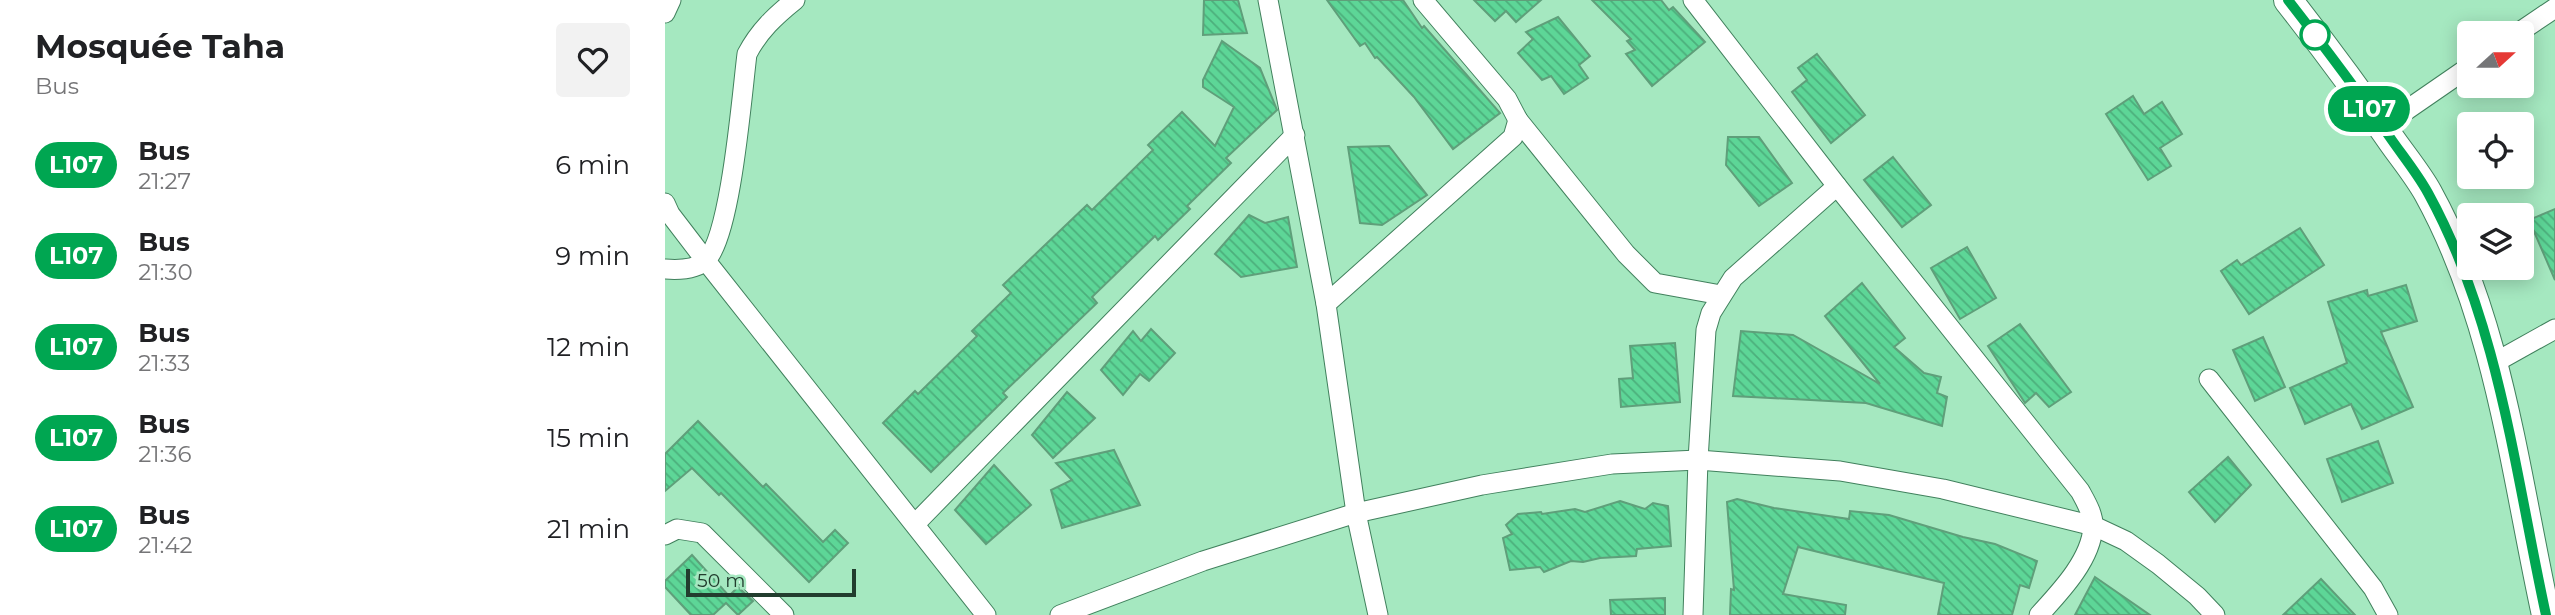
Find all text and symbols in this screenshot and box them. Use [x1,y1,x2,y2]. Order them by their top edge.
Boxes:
unlabelled marker [2300,20,2330,50]
north arrow [2457,21,2534,98]
map controls [2457,21,2534,280]
button: heart [556,23,630,97]
text: Mosquée Taha [35,26,285,66]
text: Bus [35,72,79,100]
line badge: L107 [2320,86,2418,132]
text: L107 [2342,94,2396,123]
button: locate [2457,112,2534,189]
text: Bus [138,135,190,167]
text: 6 min [555,149,630,181]
text: L107 [49,150,103,179]
text: 21:27 [138,167,191,195]
button: layers [2457,203,2534,280]
text: Bus [138,226,190,258]
text: 9 min [555,240,630,272]
text: L107 [49,241,103,270]
text: 21:30 [138,258,193,286]
text: Bus [138,317,190,349]
text: 12 min [547,331,630,363]
text: L107 [49,332,103,361]
text: 21:33 [138,349,190,377]
text: Bus [138,408,190,440]
text: 15 min [547,422,630,454]
text: L107 [49,423,103,452]
text: 21:36 [138,440,191,468]
text: Bus [138,499,190,531]
text: 21 min [547,513,630,545]
text: L107 [49,514,103,543]
text: 21:42 [138,531,193,559]
scale bar [686,566,856,598]
text: 50 m [697,569,745,592]

